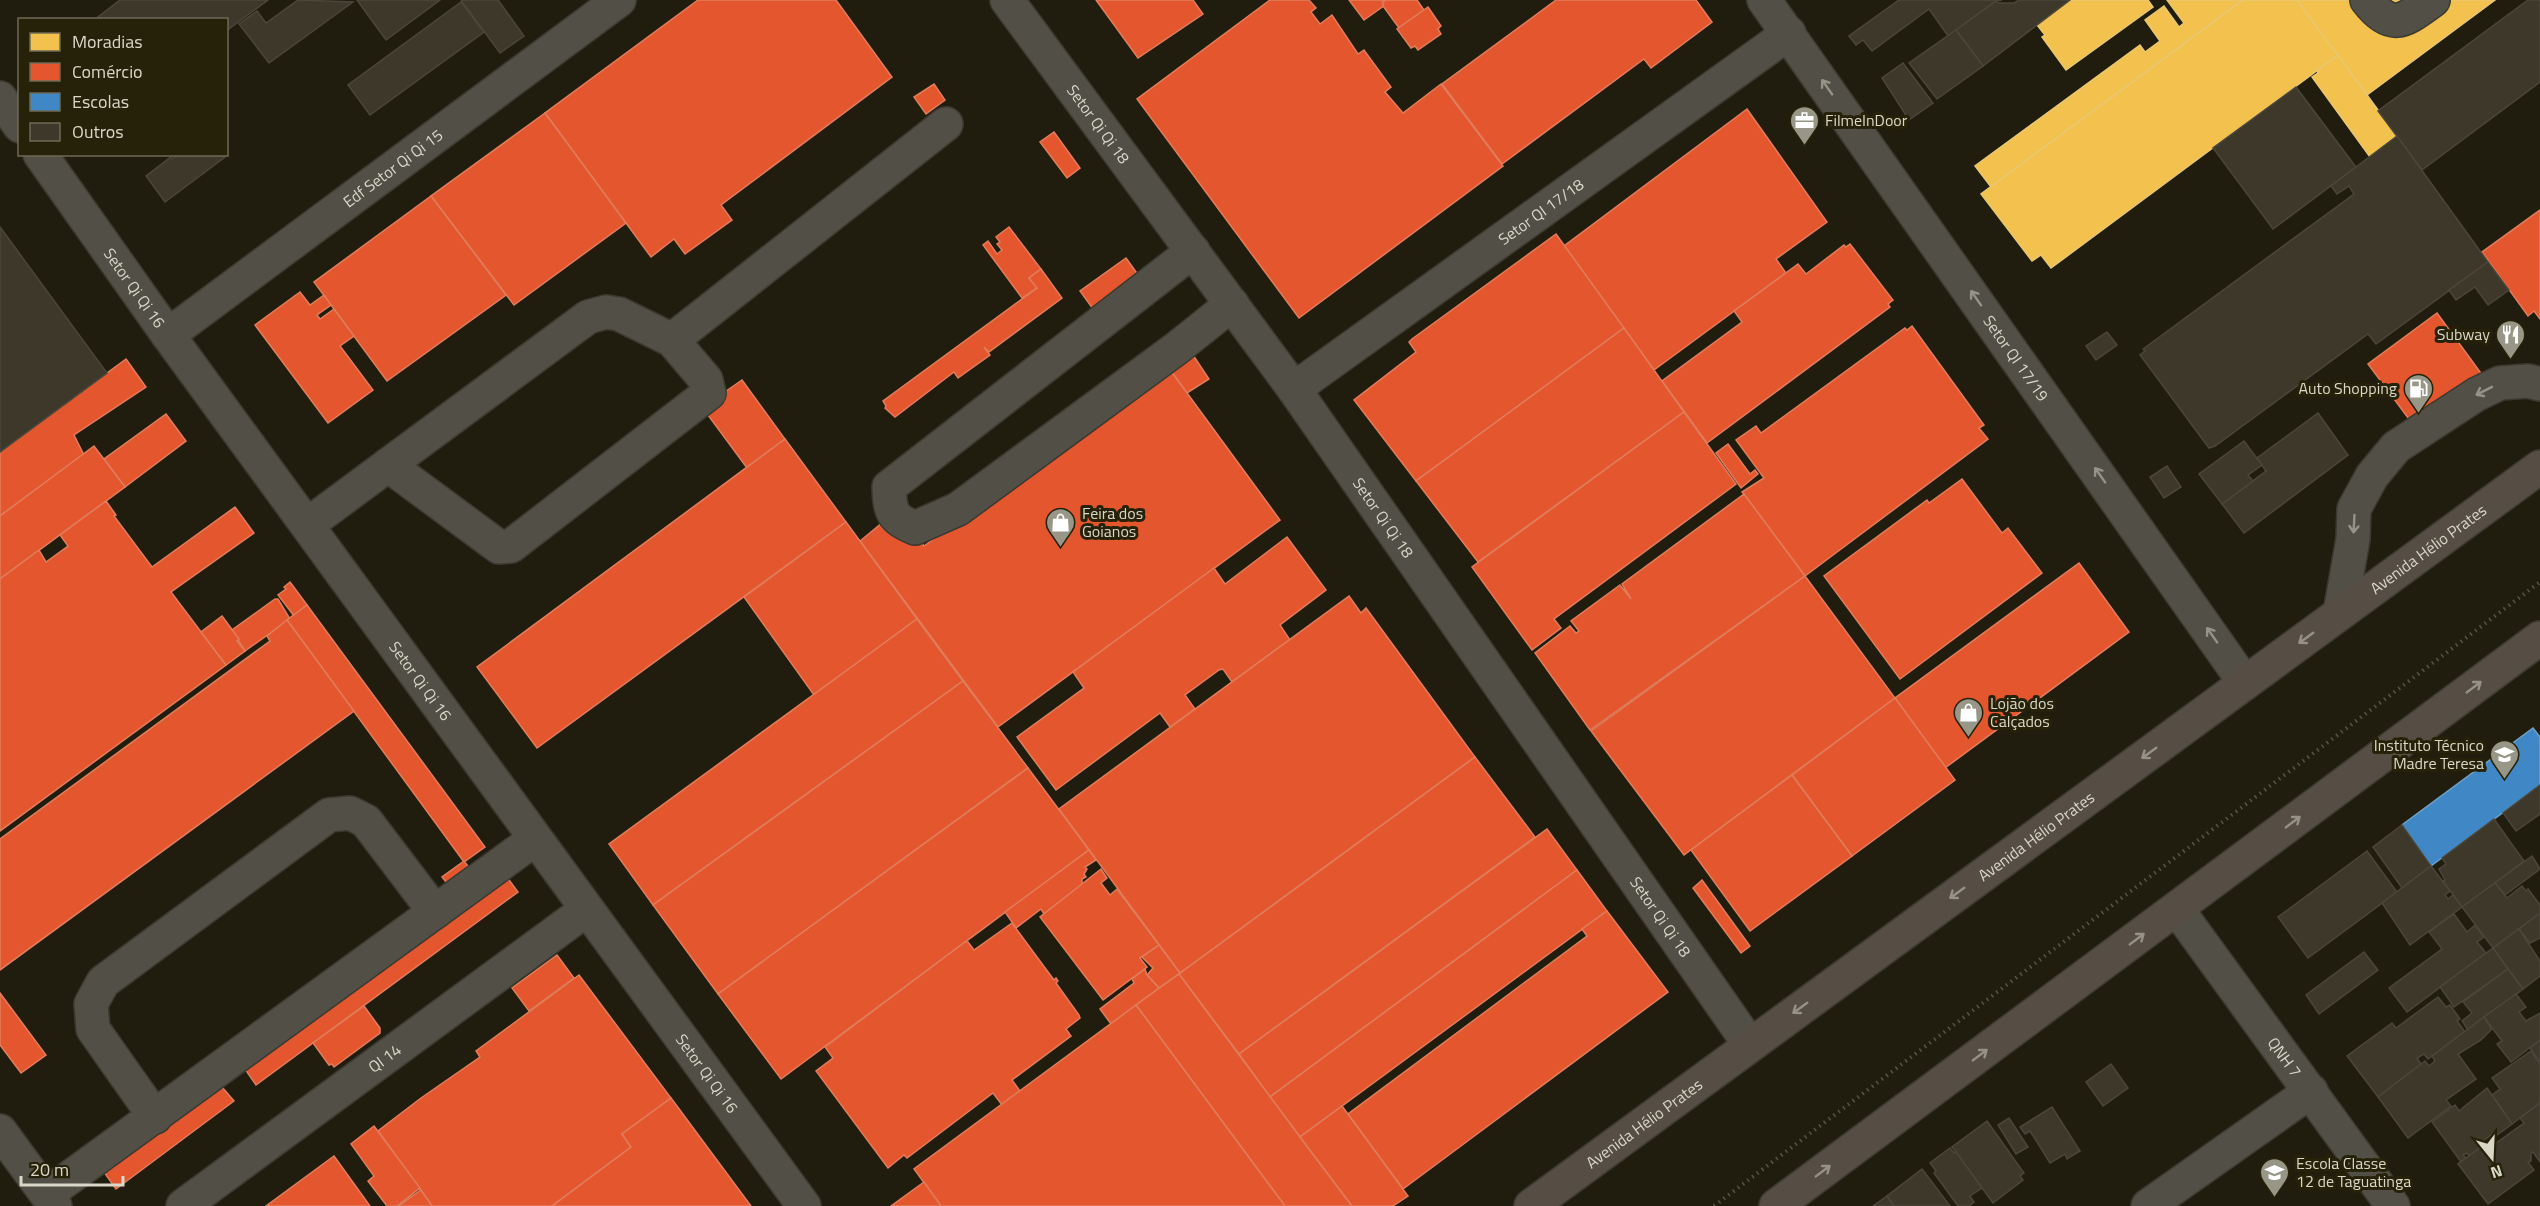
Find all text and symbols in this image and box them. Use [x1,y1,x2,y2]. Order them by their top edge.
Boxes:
legend [18,18,228,156]
text: Moradias [72,28,143,55]
text: Comércio [72,58,143,85]
street label: Setor Qi Qi 18 [1061,79,1136,169]
one-way arrow [1821,80,1834,96]
text: Escolas [72,88,129,115]
office icon: FilmeInDoor [1788,104,1820,146]
place label: FilmeInDoor [1825,108,1908,132]
text: Outros [72,118,124,145]
street label: Edf Setor Qi Qi 15 [338,123,448,213]
street label: Setor QI 17/18 [1493,172,1589,251]
street label: Setor Qi Qi 16 [98,243,171,333]
one-way arrow [1970,291,1982,307]
street label: Setor QI 17/19 [1977,310,2055,406]
restaurant icon: Subway [2495,318,2527,360]
place label: Subway [2437,322,2490,346]
fuel station icon: Auto Shopping [2402,372,2434,414]
place label: Auto Shopping [2298,376,2397,400]
one-way arrow [2475,385,2493,397]
one-way arrow [2094,468,2106,484]
street label: Setor Qi Qi 18 [1347,473,1420,563]
street label: Avenida Hélio Prates [2365,498,2491,600]
place label: Feira dos Goianos [1082,501,1143,543]
shop icon: Feira dos Goianos [1045,506,1077,548]
one-way arrow [2348,514,2359,534]
one-way arrow [2206,627,2218,643]
one-way arrow [2299,632,2315,644]
street label: Setor Qi Qi 16 [383,636,458,726]
one-way arrow [2466,681,2482,693]
place label: Lojão dos Calçados [1990,691,2054,733]
shop icon: Lojão dos Calçados [1953,696,1985,738]
place label: Instituto Técnico Madre Teresa [2374,733,2484,775]
school or university icon: Instituto Técnico Madre Teresa [2489,738,2521,780]
one-way arrow [2141,747,2157,759]
street label: Avenida Hélio Prates [1973,785,2099,887]
one-way arrow [2284,816,2300,828]
street label: Setor Qi Qi 18 [1624,872,1697,962]
one-way arrow [1950,887,1966,899]
one-way arrow [2128,932,2144,945]
one-way arrow [1793,1002,1809,1014]
street label: Setor Qi Qi 16 [670,1029,744,1118]
street label: QNH 7 [2262,1032,2307,1082]
street label: QI 14 [363,1038,406,1078]
one-way arrow [1972,1049,1988,1062]
street label: Avenida Hélio Prates [1581,1072,1707,1174]
north arrow [2462,1128,2522,1188]
scale bar [21,1149,123,1187]
place label: Escola Classe 12 de Taguatinga [2296,1151,2411,1193]
text: 20 m [30,1156,69,1183]
school or university icon: Escola Classe 12 de Taguatinga [2259,1156,2291,1198]
text: N [2488,1159,2506,1185]
one-way arrow [1815,1165,1831,1177]

